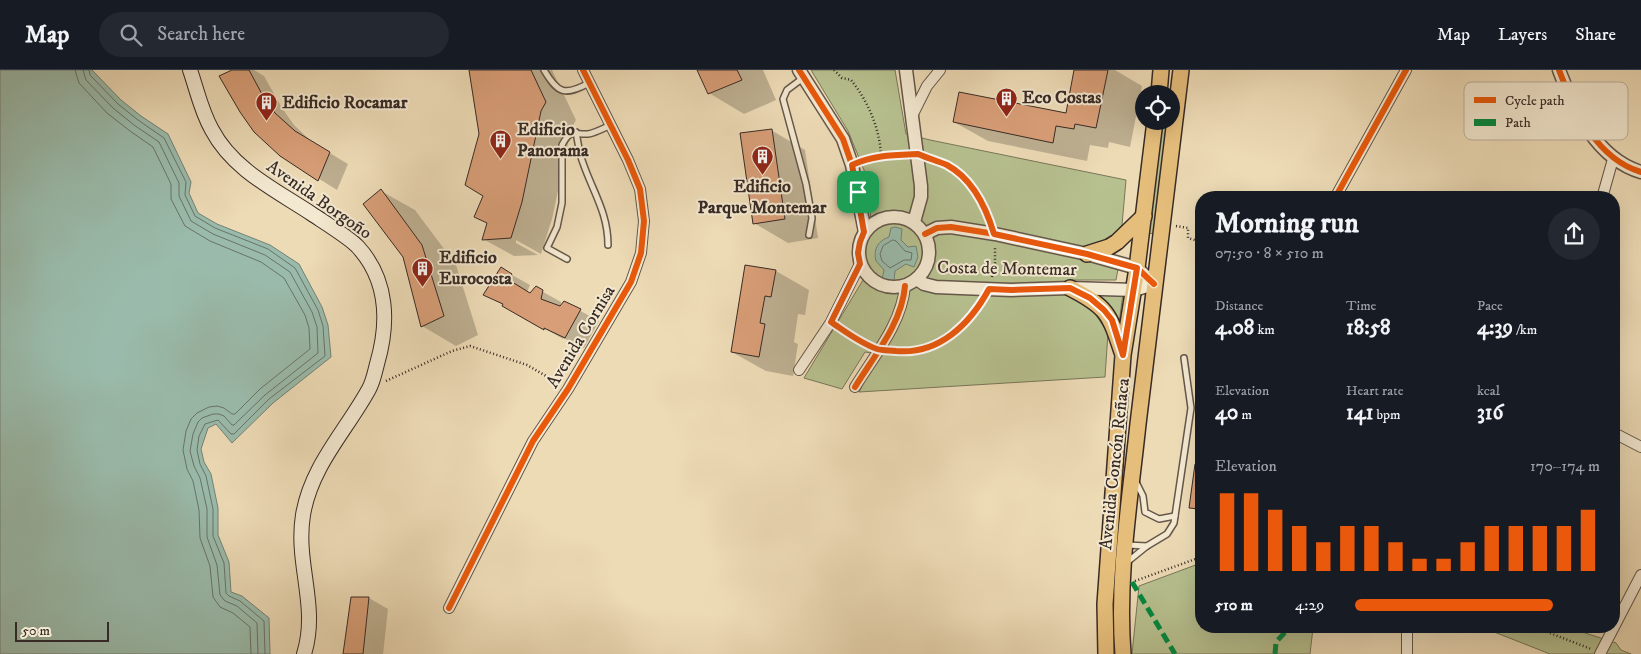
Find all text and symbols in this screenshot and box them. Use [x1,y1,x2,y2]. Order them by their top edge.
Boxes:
search box [99,12,449,57]
text: Map [25,20,69,50]
icon: search [117,21,145,49]
text: Search here [157,23,245,46]
text: Map [1437,24,1470,46]
text: Layers [1498,24,1547,46]
text: Share [1575,24,1616,46]
legend [1464,82,1628,140]
map controls [1135,85,1180,130]
button: locate [1135,85,1180,130]
building icon: Eco Costas [994,86,1018,117]
place label: Eco Costas [1022,87,1101,109]
building icon: Edificio Rocamar [254,91,278,122]
place label: Edificio Rocamar [282,92,408,114]
text: Cycle path [1505,92,1565,110]
text: Path [1505,114,1532,132]
place label: Edificio Panorama [517,119,589,162]
building icon: Edificio Panorama [489,128,513,159]
building icon: Edificio Parque Montemar [750,145,774,176]
street label: Avenida Borgoño [262,156,376,245]
pin [837,171,879,213]
place label: Edificio Parque Montemar [698,176,827,219]
icon: arrive [844,178,872,206]
text: Morning run [1215,206,1359,241]
button: share [1548,208,1600,260]
text: 07:50 · 8 × 510 m [1215,243,1324,263]
place label: Edificio Eurocosta [439,247,512,290]
building icon: Edificio Eurocosta [411,256,435,287]
street label: Costa de Montemar [937,257,1077,281]
street label: Avenida Cornisa [542,281,620,392]
text: Distance [1215,297,1263,315]
text: Time [1346,297,1376,315]
text: Pace [1477,297,1503,315]
text: 4.08 [1215,315,1254,341]
text: 18:58 [1346,315,1391,341]
text: 4:39 [1477,315,1513,341]
text: km [1254,321,1275,339]
text: /km [1513,321,1537,339]
street label: Avenida Concón Reñaca [1095,377,1135,551]
text: Elevation [1215,382,1269,400]
text: Heart rate [1346,382,1403,400]
text: kcal [1477,382,1500,400]
text: 40 [1215,400,1238,426]
text: 141 [1346,400,1374,426]
text: 316 [1477,400,1503,426]
text: m [1238,406,1252,424]
text: bpm [1374,406,1401,424]
text: Elevation [1215,456,1277,476]
text: 170–174 m [1530,456,1600,476]
text: 510 m [1215,595,1253,615]
text: 4:29 [1295,595,1324,615]
scale bar [15,619,109,642]
text: 50 m [22,622,50,640]

